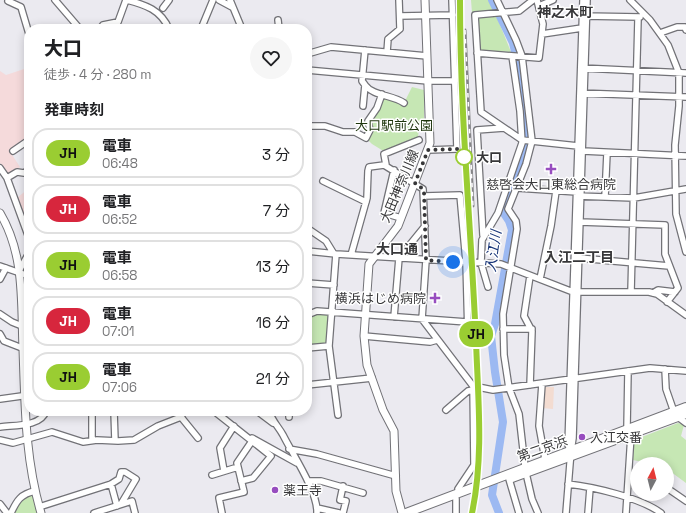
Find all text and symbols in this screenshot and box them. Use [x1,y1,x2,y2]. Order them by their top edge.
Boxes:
district label: 神之木町 [537,3,593,21]
text: 大口 [44,36,82,61]
button: heart [250,37,292,79]
text: 徒歩 · 4 分 · 280 m [44,66,151,83]
text: 発車時刻 [44,100,104,119]
park label: 大口駅前公園 [355,117,433,134]
text: 電車 [102,136,132,155]
text: JH [59,144,77,162]
text: 3 分 [262,145,290,164]
street label: 大田神奈川線 [376,147,423,225]
marker: 大口 [455,148,473,166]
place label: 大口 [476,149,502,166]
text: 06:48 [102,155,138,172]
marker: 慈啓会大口東総合病院 [545,163,557,175]
place label: 慈啓会大口東総合病院 [486,176,616,193]
text: 電車 [102,192,132,211]
text: JH [59,200,77,218]
text: 7 分 [263,201,290,220]
text: 06:52 [102,211,137,228]
water label: 入江川 [481,227,505,273]
district label: 大口通 [376,240,418,258]
text: 電車 [102,248,132,267]
district label: 入江二丁目 [544,248,614,266]
your location [443,252,463,272]
text: JH [59,256,77,274]
text: 13 分 [256,257,290,276]
text: 06:58 [102,267,137,284]
place label: 横浜はじめ病院 [335,290,426,307]
marker: 横浜はじめ病院 [429,292,441,304]
text: 電車 [102,304,132,323]
text: JH [59,312,77,330]
text: 16 分 [256,313,290,332]
line badge: JH [458,321,494,347]
text: 07:01 [102,323,135,340]
text: JH [467,325,485,343]
text: 電車 [102,360,132,379]
text: JH [59,368,77,386]
text: 21 分 [256,369,290,388]
text: 07:06 [102,379,137,396]
place label: 入江交番 [590,429,642,446]
street label: 第二京浜 [515,432,570,465]
marker: 入江交番 [577,432,587,442]
north arrow [630,457,674,501]
map controls [630,457,674,501]
place label: 薬王寺 [283,482,322,499]
marker: 薬王寺 [270,485,280,495]

